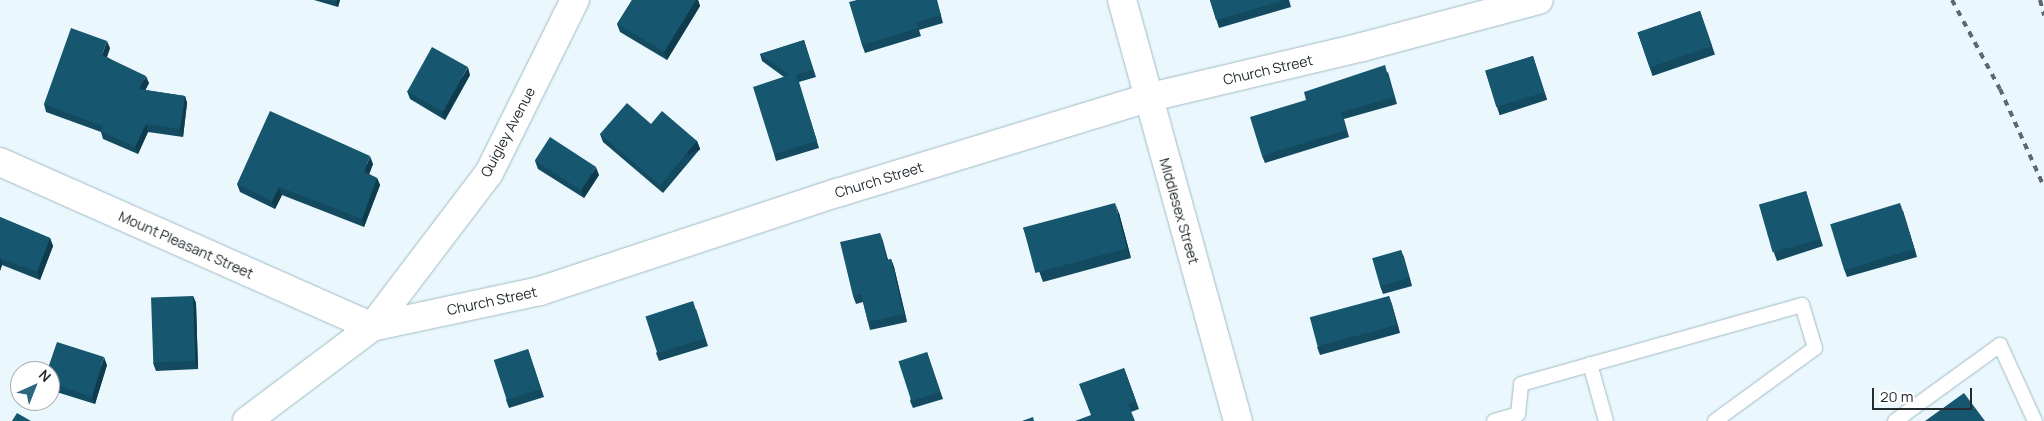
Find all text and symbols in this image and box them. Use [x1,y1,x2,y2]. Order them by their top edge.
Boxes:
street label: Church Street [1222,52,1314,88]
street label: Quigley Avenue [477,84,539,180]
street label: Middlesex Street [1156,156,1202,266]
street label: Church Street [833,159,925,201]
street label: Mount Pleasant Street [116,208,256,282]
street label: Church Street [445,283,539,319]
north arrow [10,361,60,411]
text: N [35,365,55,386]
scale bar [1874,378,1974,410]
text: 20 m [1880,386,1913,407]

